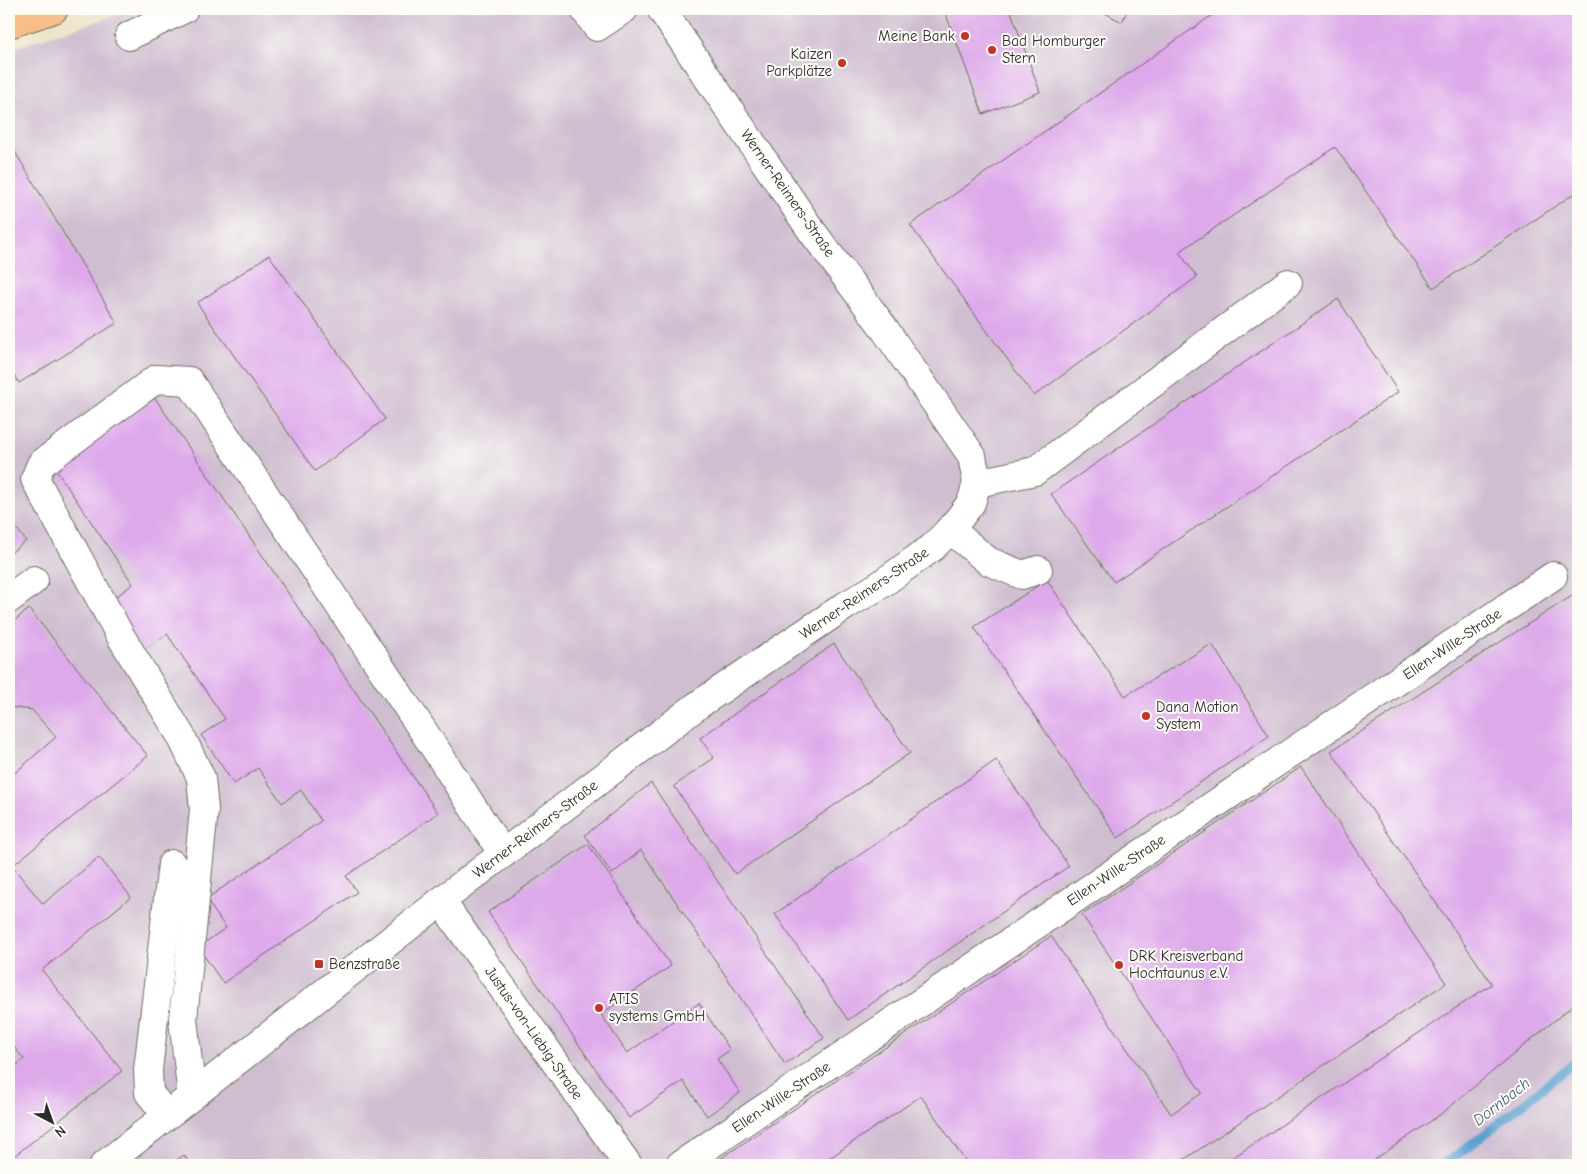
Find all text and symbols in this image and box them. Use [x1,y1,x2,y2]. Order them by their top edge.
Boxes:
place label: Meine Bank [878,27,956,45]
marker: Meine Bank [959,30,971,42]
place label: Bad Homburger Stern [1002,32,1106,67]
marker: Bad Homburger Stern [986,44,998,56]
place label: Kaizen Parkplätze [766,45,832,80]
marker: Kaizen Parkplätze [836,57,848,69]
street label: Werner-Reimers-Straße [737,126,839,261]
street label: Werner-Reimers-Straße [796,543,932,643]
street label: Ellen-Wille-Straße [1399,604,1505,684]
place label: Dana Motion System [1156,698,1239,733]
marker: Dana Motion System [1140,710,1152,722]
street label: Werner-Reimers-Straße [469,776,601,882]
street label: Ellen-Wille-Straße [1063,830,1169,910]
place label: DRK Kreisverband Hochtaunus e.V. [1129,947,1243,982]
place label: Benzstraße [329,955,400,973]
marker: Benzstraße [313,958,325,970]
marker: DRK Kreisverband Hochtaunus e.V. [1113,959,1125,971]
street label: Justus-von-Liebig-Straße [481,963,587,1103]
place label: ATIS systems GmbH [609,990,705,1025]
marker: ATIS systems GmbH [593,1002,605,1014]
street label: Ellen-Wille-Straße [728,1057,834,1137]
water label: Dornbach [1470,1074,1534,1129]
north arrow [28,1096,78,1146]
text: N [51,1122,69,1141]

